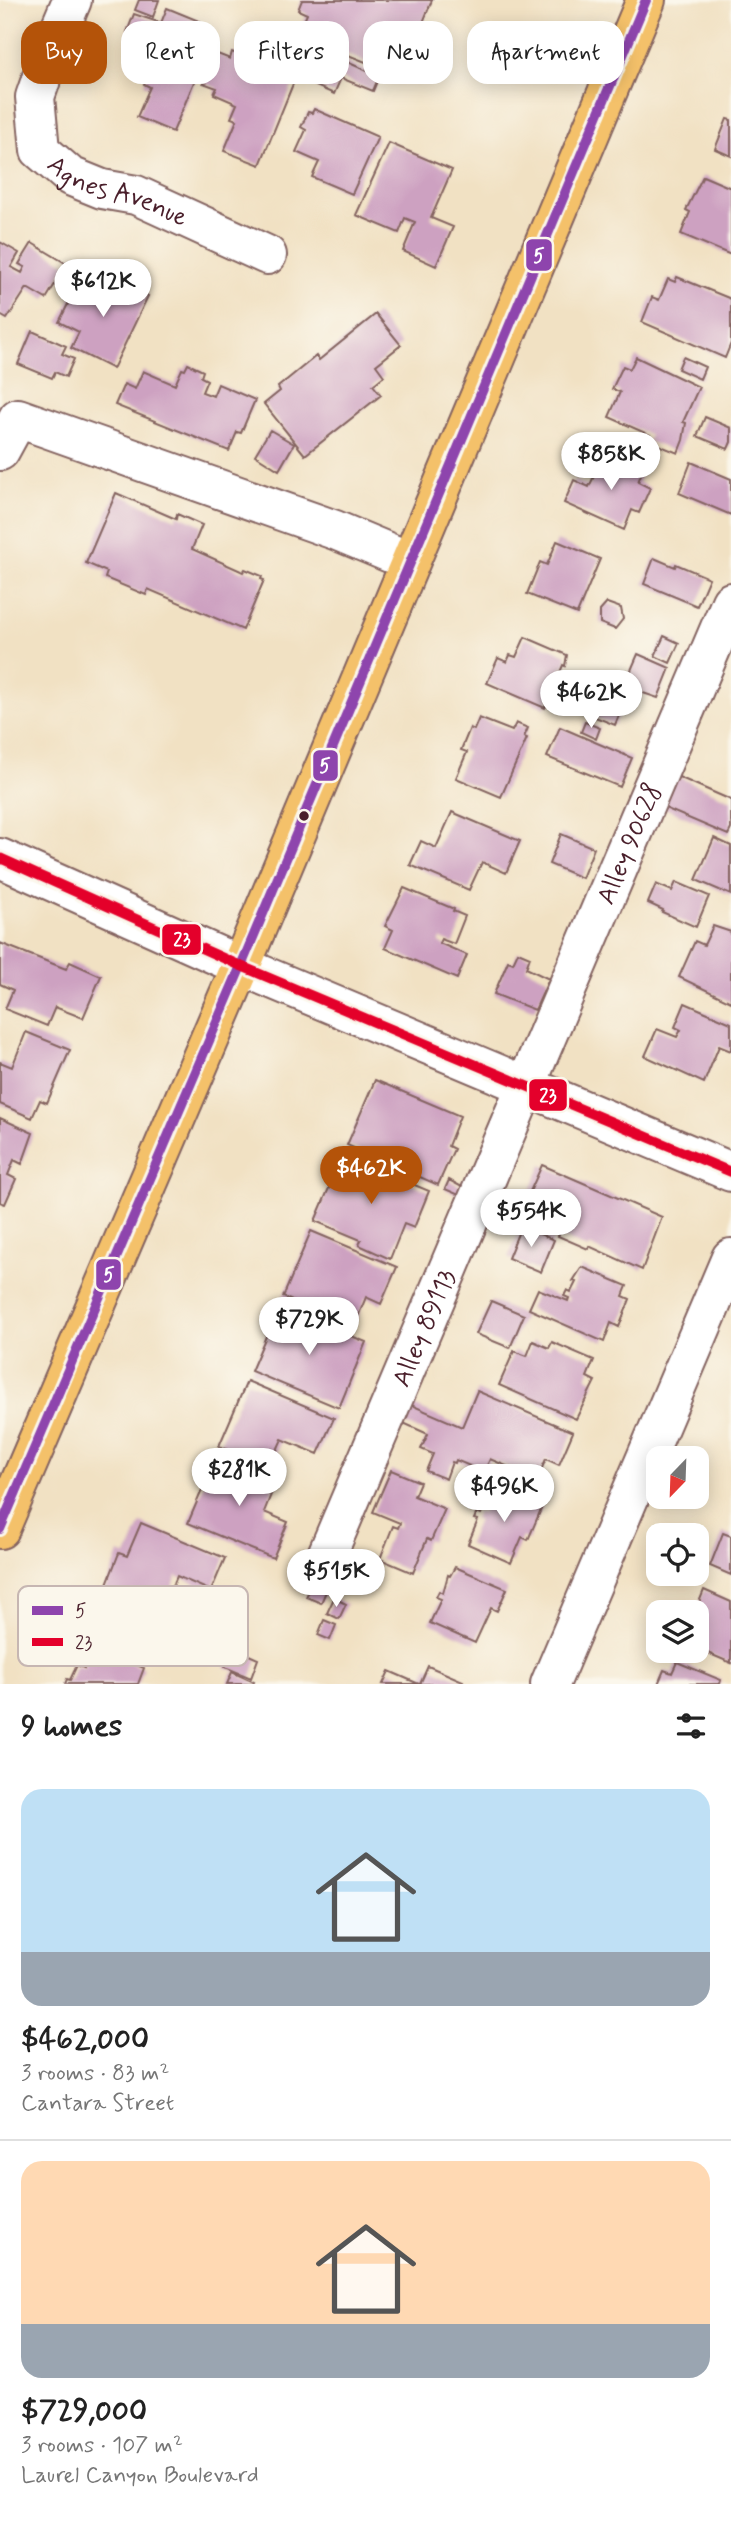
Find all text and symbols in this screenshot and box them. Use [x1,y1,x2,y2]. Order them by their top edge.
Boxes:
chip: Buy [21,21,107,84]
chip: Rent [121,21,220,84]
chip: Filters [234,21,349,84]
chip: New [363,21,453,84]
chip: Apartment [467,21,624,84]
street label: Agnes Avenue [39,149,193,235]
line badge: 5 [525,238,553,272]
text: 5 [533,244,545,269]
pin: $612K [54,260,152,319]
text: $612K [70,267,136,297]
pin: $858K [562,433,660,492]
text: $858K [577,440,645,470]
pin: $462K [542,670,640,730]
text: $462K [556,678,626,708]
line badge: 5 [312,749,339,782]
text: 5 [319,754,331,779]
street label: Alley 90628 [590,779,671,910]
unlabelled marker [297,809,311,823]
line badge: 23 [161,923,202,956]
text: 23 [173,928,191,953]
line badge: 23 [528,1078,568,1112]
text: 23 [539,1084,557,1109]
pin: $462K [322,1146,420,1206]
text: $462K [336,1154,406,1184]
pin: $554K [482,1190,580,1249]
text: $554K [496,1197,566,1227]
line badge: 5 [95,1258,122,1291]
text: 5 [103,1263,115,1288]
street label: Alley 89113 [385,1265,465,1392]
pin: $729K [260,1298,358,1357]
text: $729K [275,1305,343,1335]
north arrow [646,1446,709,1508]
map controls [646,1446,709,1663]
pin: $281K [190,1448,288,1508]
text: $281K [208,1456,270,1486]
pin: $496K [455,1464,553,1524]
text: $496K [470,1472,538,1502]
button: locate [646,1523,709,1586]
pin: $515K [287,1550,385,1609]
text: $515K [303,1557,369,1587]
legend [18,1586,248,1666]
text: 5 [75,1599,86,1624]
button: layers [646,1600,709,1663]
text: 23 [75,1631,92,1656]
text: 9 homes [21,1707,122,1746]
icon: filters [672,1707,710,1745]
icon: home [303,1834,429,1960]
text: $462,000 [21,2020,149,2059]
text: 3 rooms · 83 m² [21,2059,169,2089]
text: Cantara Street [21,2089,174,2119]
icon: home [303,2206,429,2332]
text: $729,000 [21,2392,147,2431]
text: 3 rooms · 107 m² [21,2431,183,2461]
text: Laurel Canyon Boulevard [21,2461,259,2491]

